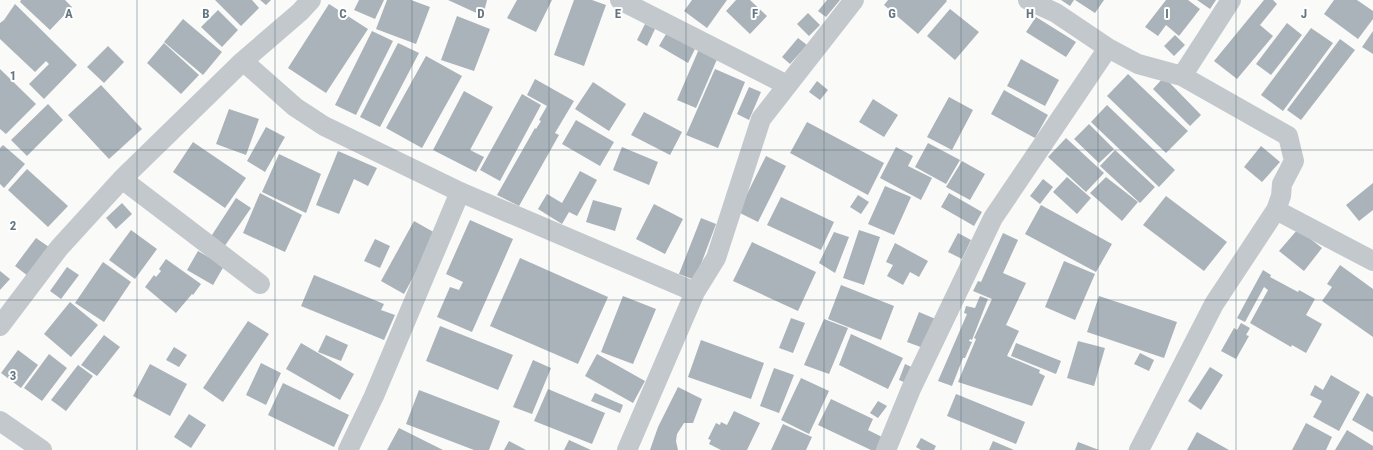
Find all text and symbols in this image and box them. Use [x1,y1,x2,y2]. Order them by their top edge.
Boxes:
text: A [65,6,73,21]
text: B [202,6,210,21]
text: C [339,6,347,21]
text: D [477,6,485,21]
text: E [615,6,622,21]
text: F [752,6,758,21]
text: G [888,6,896,21]
text: H [1026,6,1034,21]
text: I [1165,6,1169,21]
text: J [1301,6,1307,21]
text: 1 [10,68,16,83]
text: 2 [10,218,17,233]
text: 3 [10,368,16,383]

